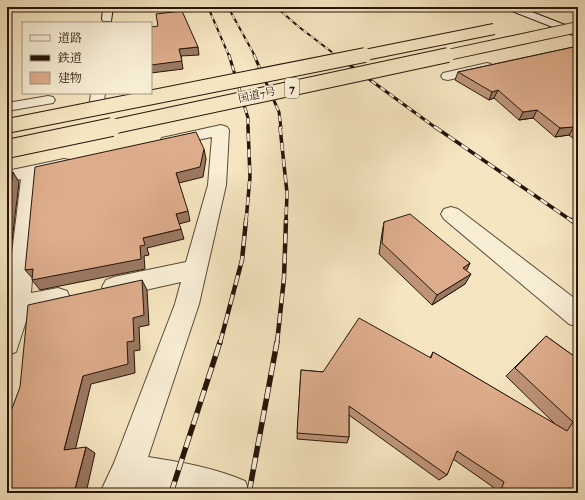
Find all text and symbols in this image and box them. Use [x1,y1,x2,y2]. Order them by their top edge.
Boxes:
legend [22,22,152,94]
text: 道路 [58,31,82,46]
text: 鉄道 [57,51,82,66]
text: 建物 [58,71,82,86]
road number: 7 [285,78,299,98]
street label: 国道7号 [237,85,277,105]

